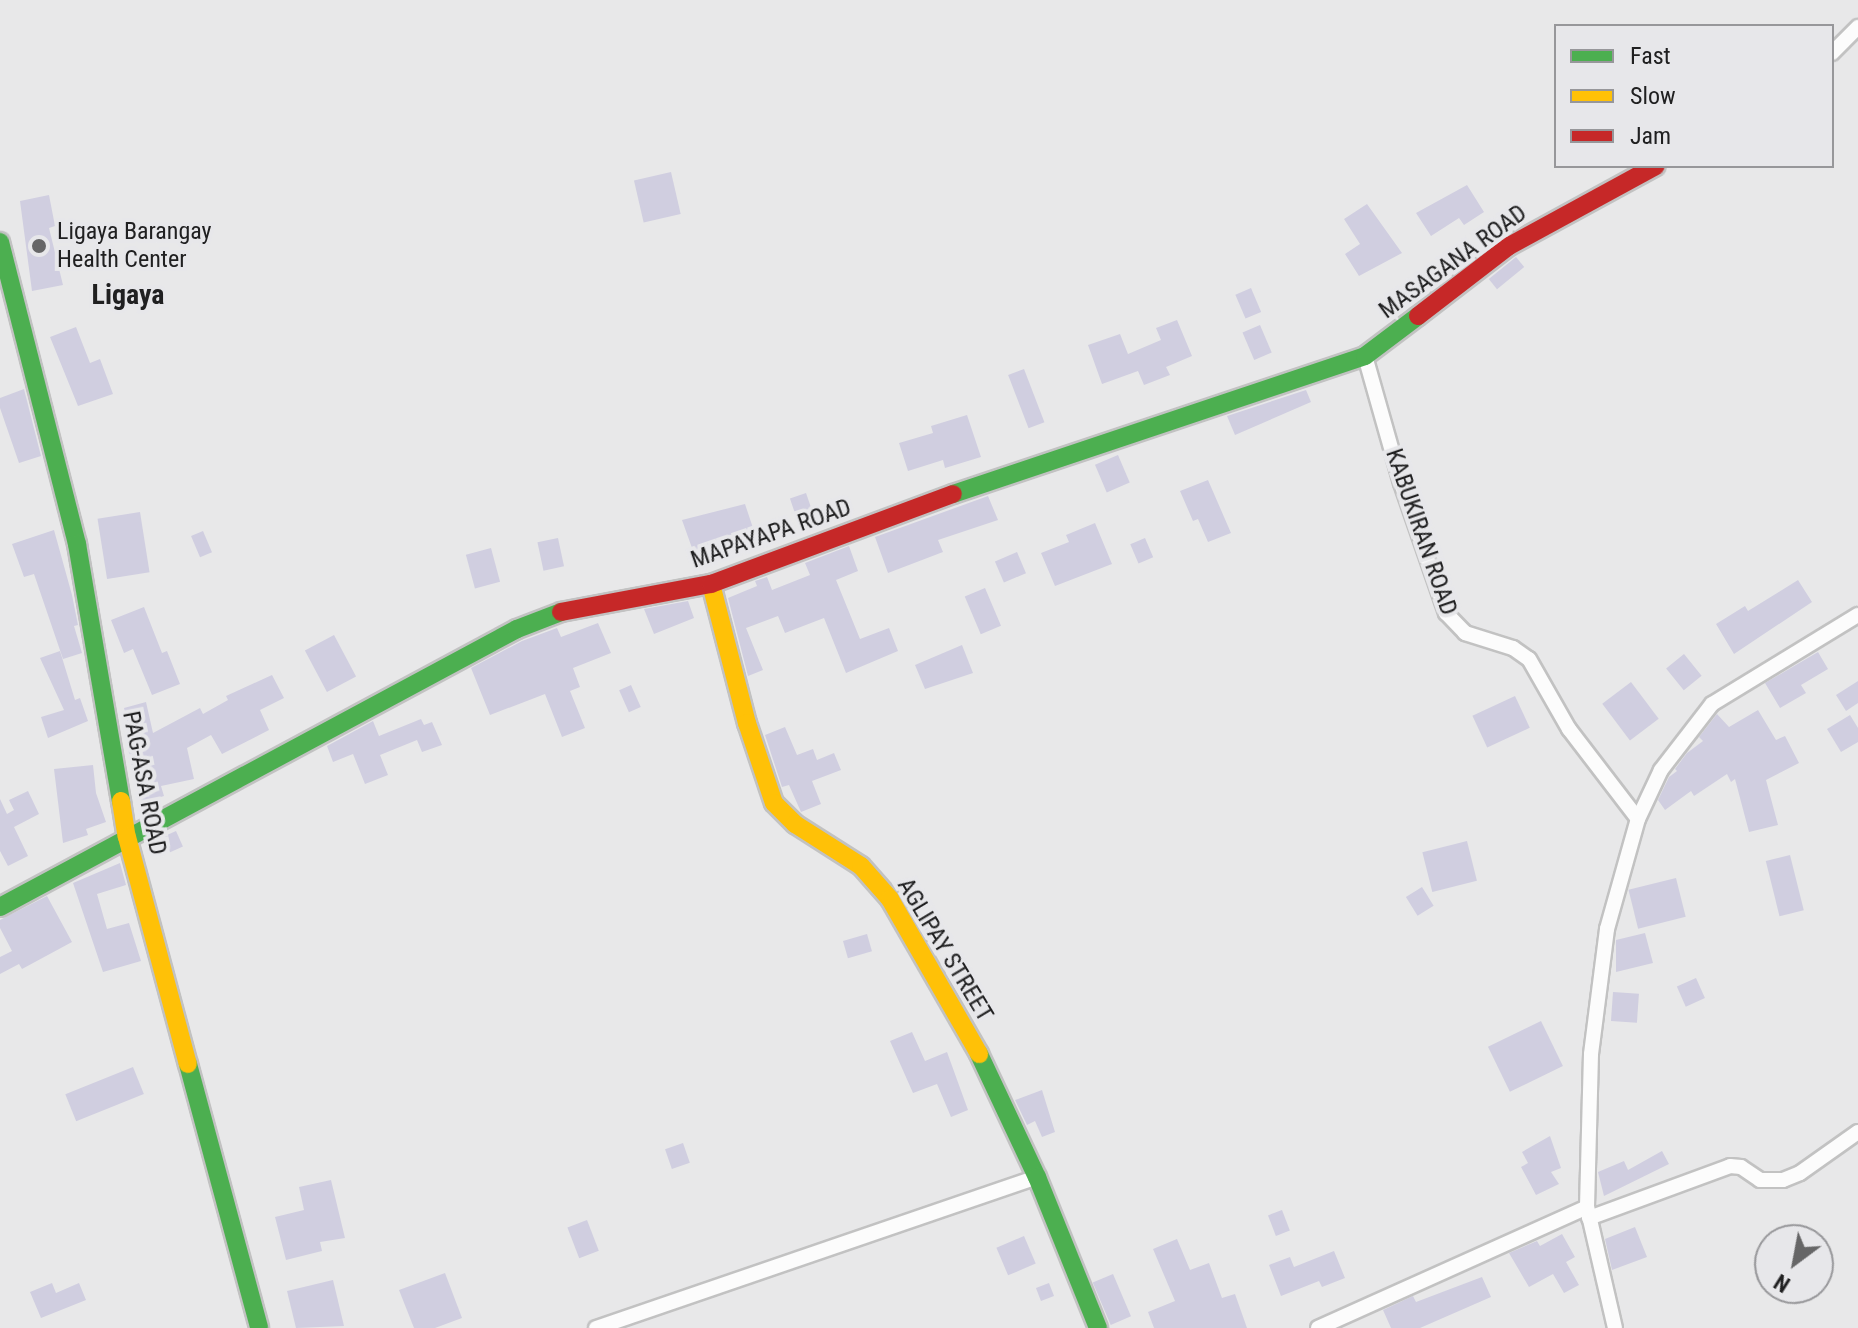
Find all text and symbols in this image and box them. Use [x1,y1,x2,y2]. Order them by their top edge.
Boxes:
legend [1554,24,1834,168]
text: Fast [1630,42,1671,70]
text: Slow [1630,82,1676,110]
text: Jam [1630,122,1671,150]
street label: MASAGANA ROAD [1374,199,1532,325]
place label: Ligaya Barangay Health Center [57,218,212,274]
marker: Ligaya Barangay Health Center [28,235,50,257]
district label: Ligaya [92,278,164,312]
street label: KABUKIRAN ROAD [1379,445,1463,619]
street label: MAPAYAPA ROAD [687,493,855,575]
street label: PAG-ASA ROAD [116,709,172,857]
street label: AGLIPAY STREET [891,873,999,1027]
north arrow [1754,1224,1834,1304]
text: N [1770,1269,1794,1297]

